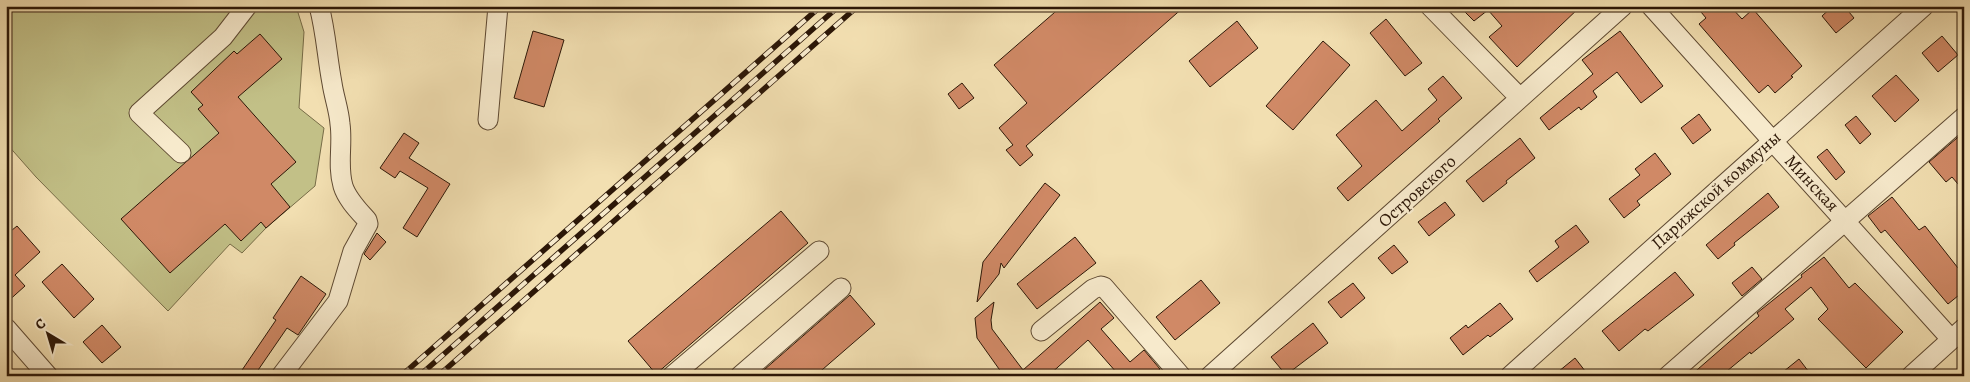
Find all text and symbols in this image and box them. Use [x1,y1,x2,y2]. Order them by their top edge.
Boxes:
street label: Парижской коммуны [1646,125,1786,255]
street label: Островского [1373,149,1461,233]
street label: Минская [1779,149,1845,217]
north arrow [22,310,72,360]
text: С [31,314,50,334]

